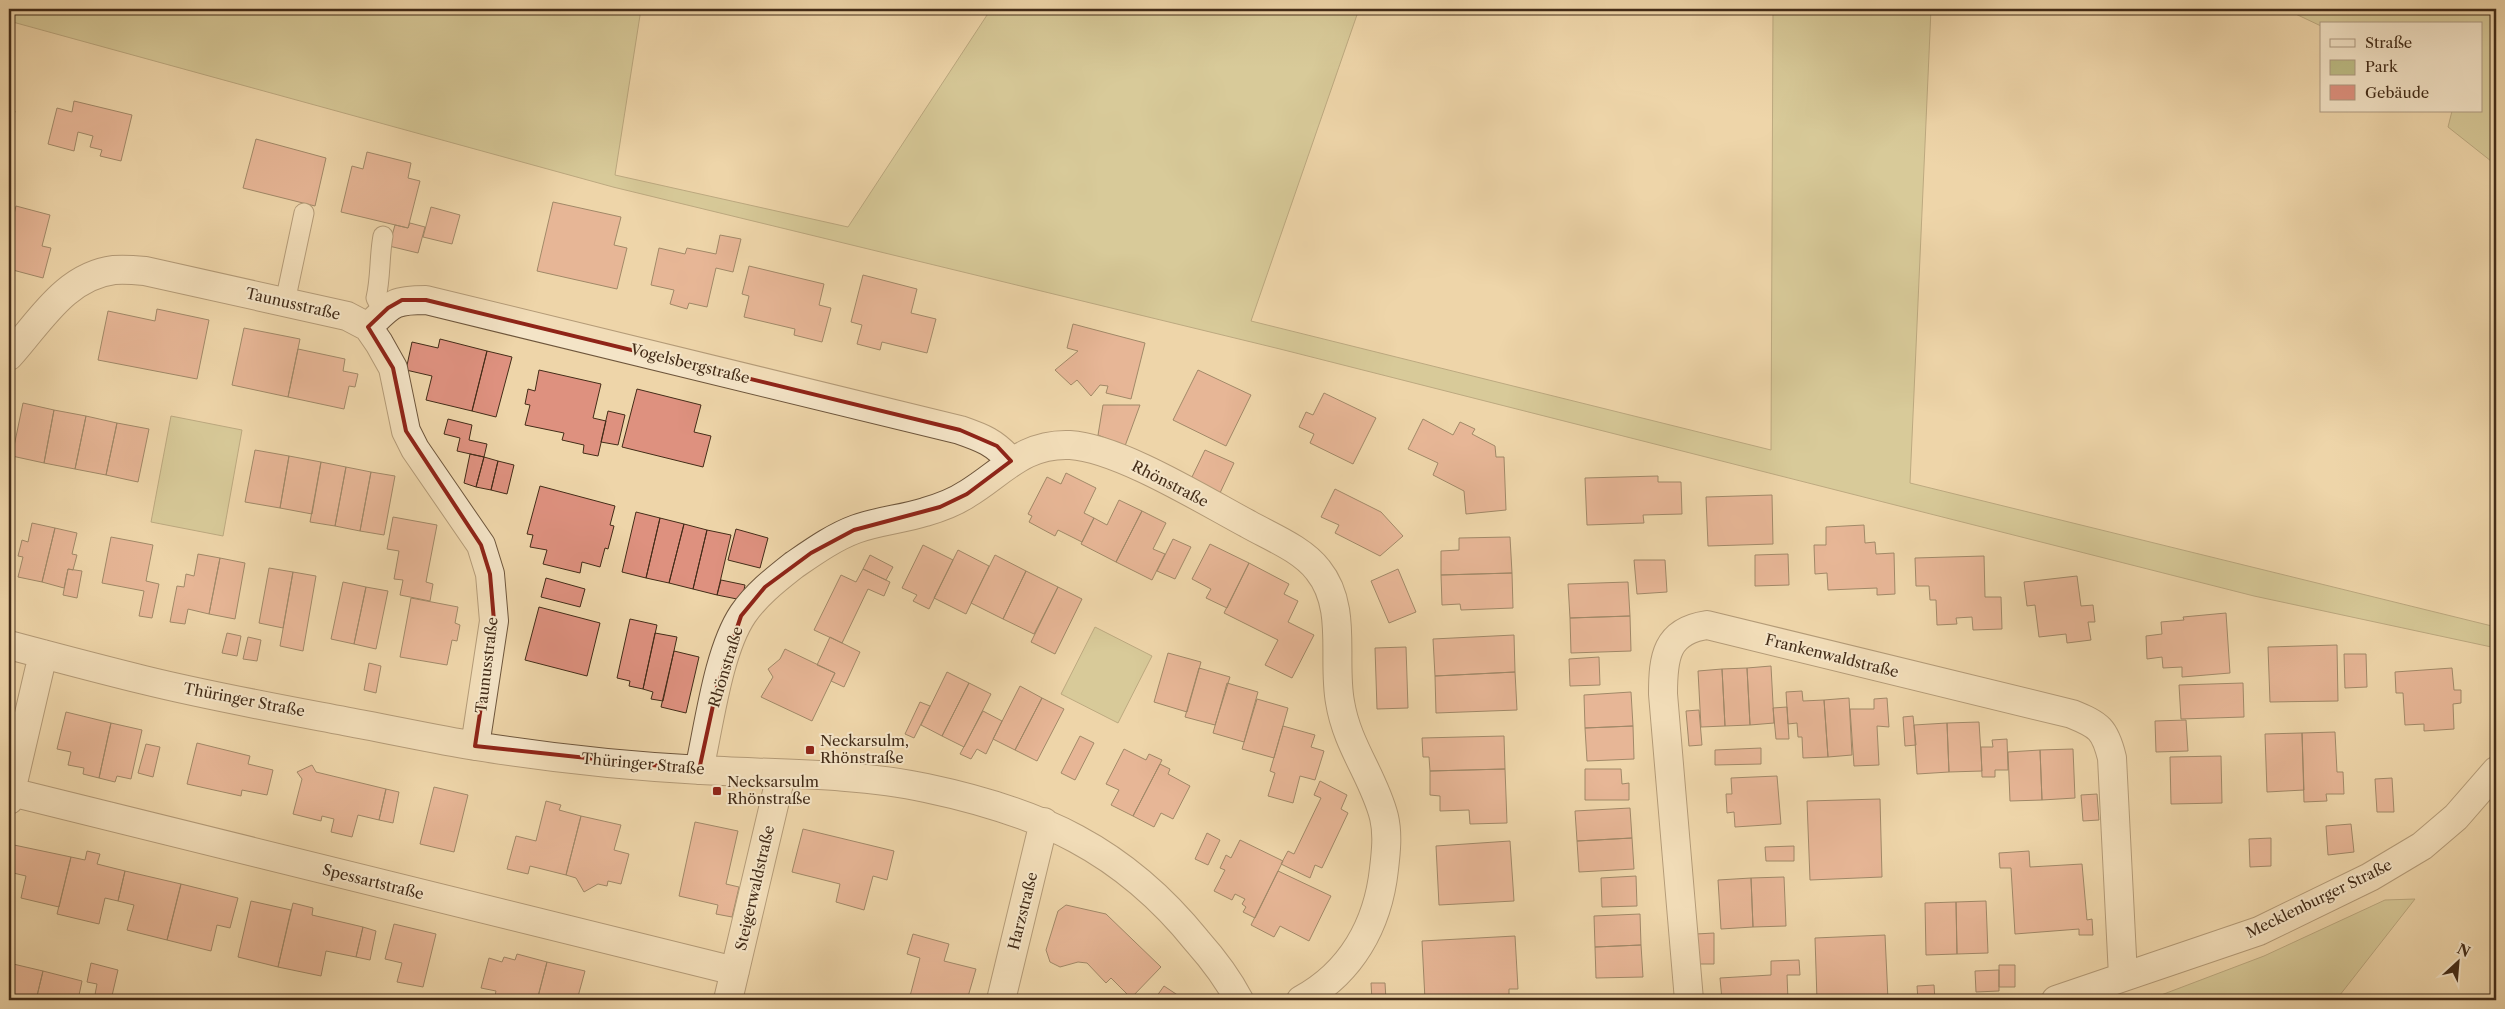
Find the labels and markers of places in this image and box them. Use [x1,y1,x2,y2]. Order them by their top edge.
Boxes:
place label: Neckarsulm, Rhönstraße [820,731,909,767]
marker: Neckarsulm, Rhönstraße [804,744,816,756]
place label: Necksarsulm Rhönstraße [727,772,819,808]
marker: Necksarsulm Rhönstraße [711,785,723,797]

